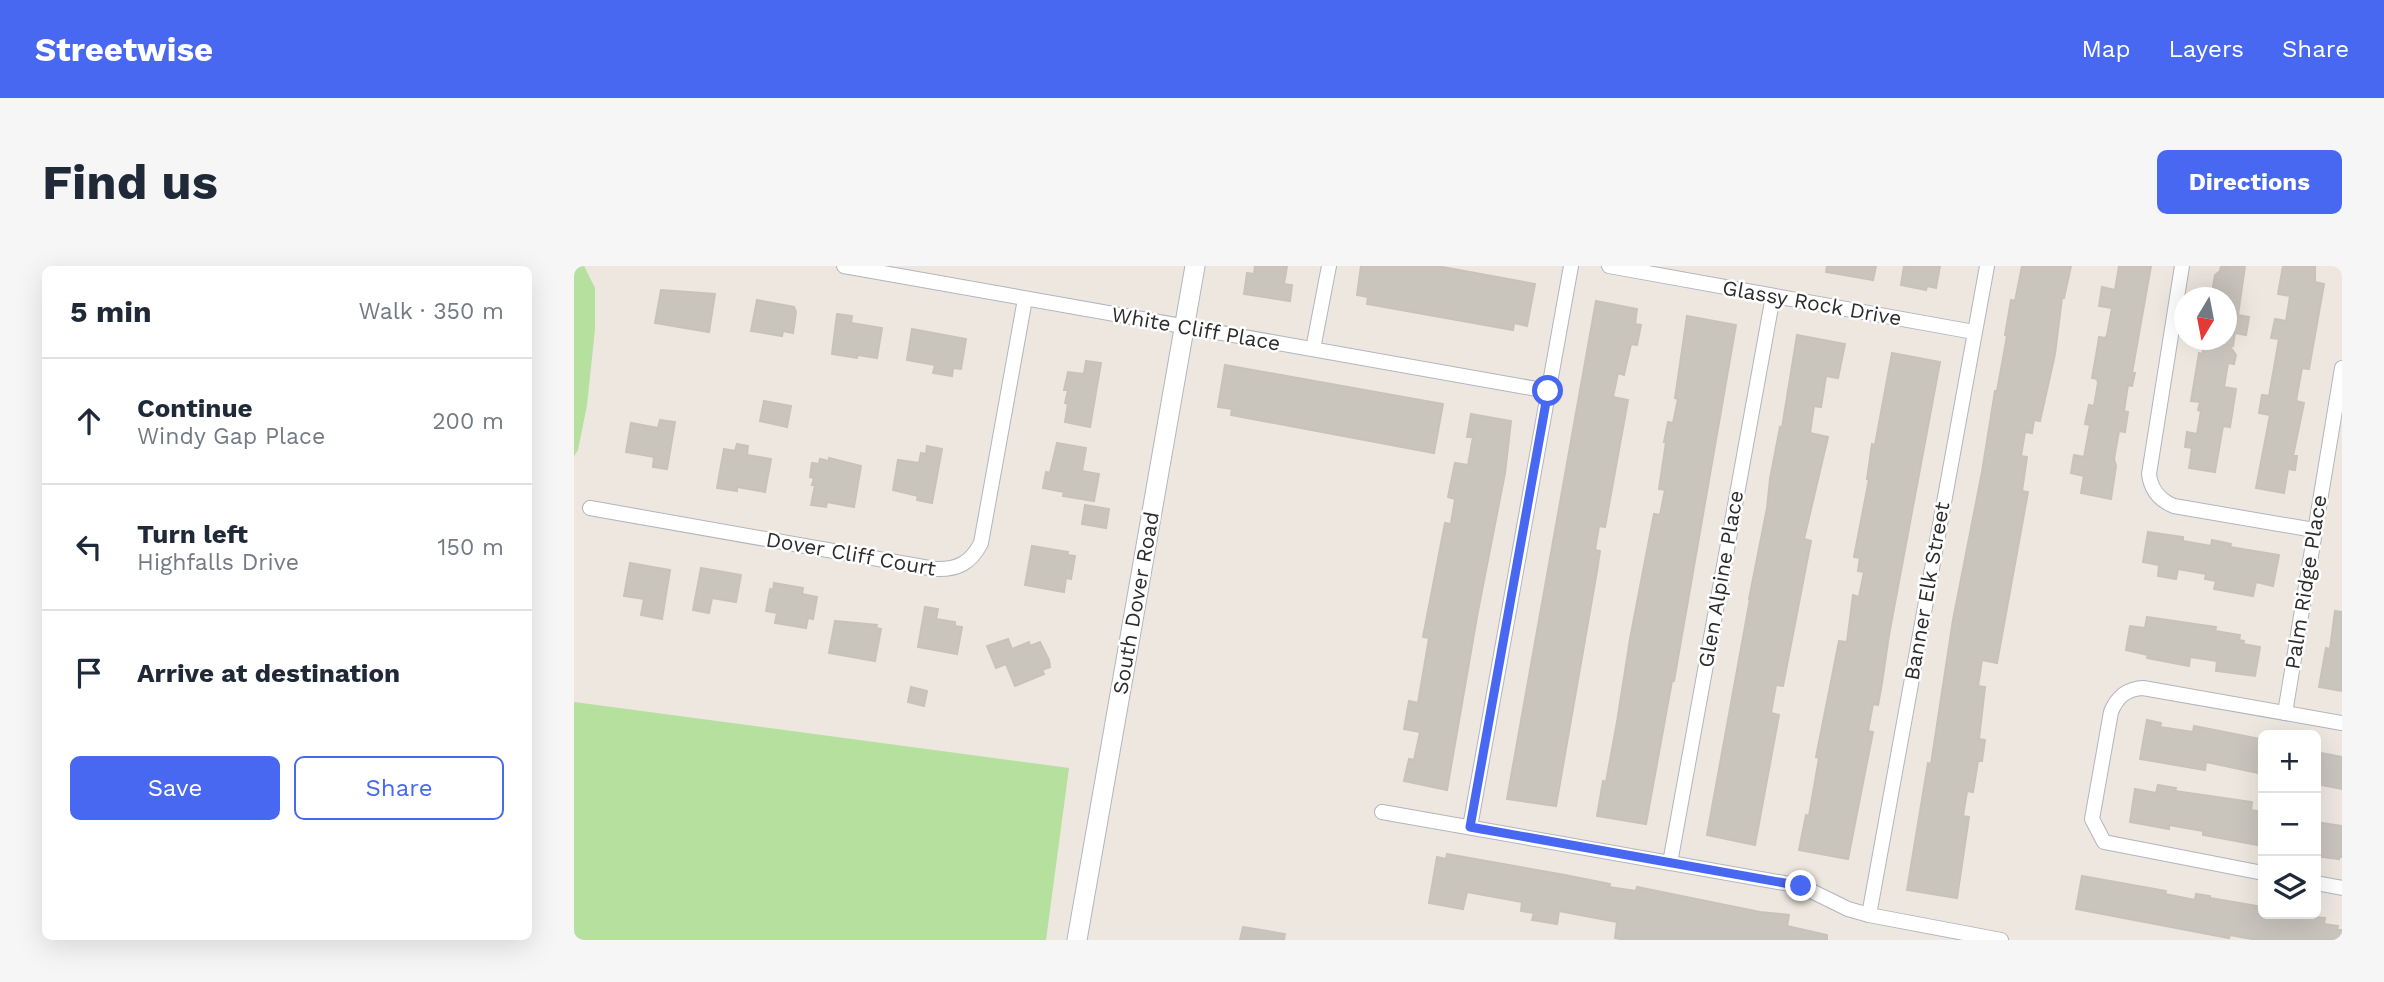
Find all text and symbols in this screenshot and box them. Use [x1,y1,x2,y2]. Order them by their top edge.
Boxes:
text: Streetwise [35,30,213,69]
text: Map [2082,35,2130,63]
text: Layers [2168,35,2244,63]
text: Share [2282,35,2349,63]
button: Directions [2157,150,2342,214]
text: Find us [42,153,218,211]
street label: Glassy Rock Drive [1721,274,1904,331]
north arrow [2174,287,2237,350]
text: 5 min [70,294,152,329]
text: Walk · 350 m [358,298,504,325]
street label: White Cliff Place [1110,301,1283,356]
route start [1532,375,1563,406]
text: Continue [137,393,253,423]
icon: ahead [70,402,108,440]
text: 200 m [432,408,504,435]
text: Windy Gap Place [137,423,325,450]
street label: Glen Alpine Place [1693,488,1748,669]
street label: Palm Ridge Place [2279,493,2332,671]
street label: Banner Elk Street [1899,500,1955,682]
street label: South Dover Road [1107,510,1164,696]
text: Turn left [137,519,248,549]
street label: Dover Cliff Court [764,526,938,581]
icon: left [70,528,108,566]
text: 150 m [438,534,504,561]
text: Highfalls Drive [137,549,299,576]
icon: arrive [70,654,108,692]
text: Arrive at destination [137,658,400,688]
map controls [2258,730,2321,919]
button: + [2258,730,2321,793]
button: Save [70,756,280,820]
button: Share [294,756,504,820]
button: − [2258,793,2321,856]
button: layers [2258,856,2321,919]
route end [1785,870,1816,901]

